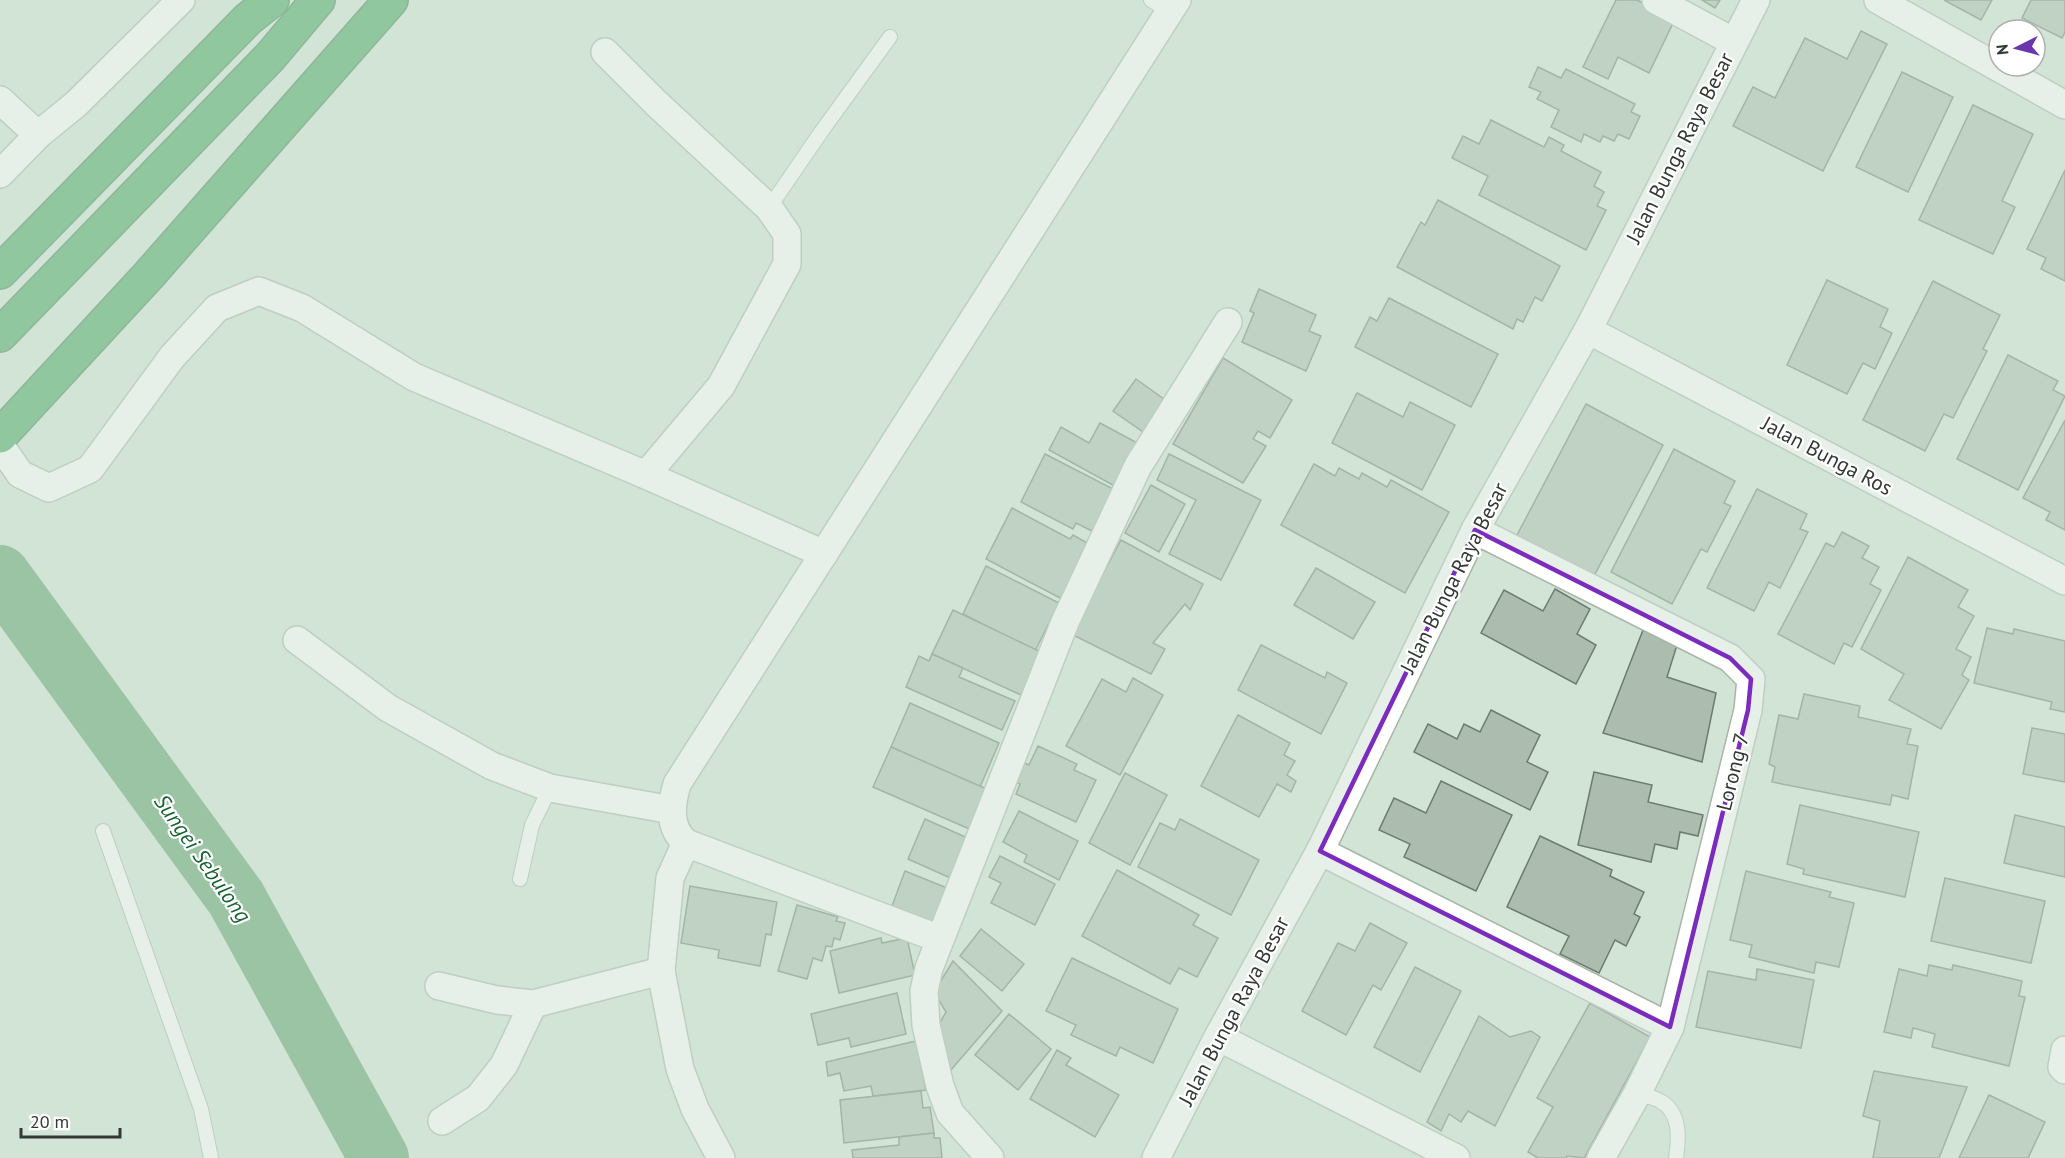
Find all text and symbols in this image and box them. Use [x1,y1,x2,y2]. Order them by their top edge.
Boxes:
north arrow [1987,18,2047,78]
text: N [1992,43,2013,56]
street label: Jalan Bunga Raya Besar [1619,48,1739,249]
street label: Jalan Bunga Ros [1756,409,1897,501]
street label: Jalan Bunga Raya Besar [1393,478,1513,679]
street label: Lorong 7 [1710,730,1755,814]
water label: Sungei Sebulong [148,788,258,928]
street label: Jalan Bunga Raya Besar [1172,912,1295,1111]
scale bar [21,1101,120,1139]
text: 20 m [30,1110,69,1133]

